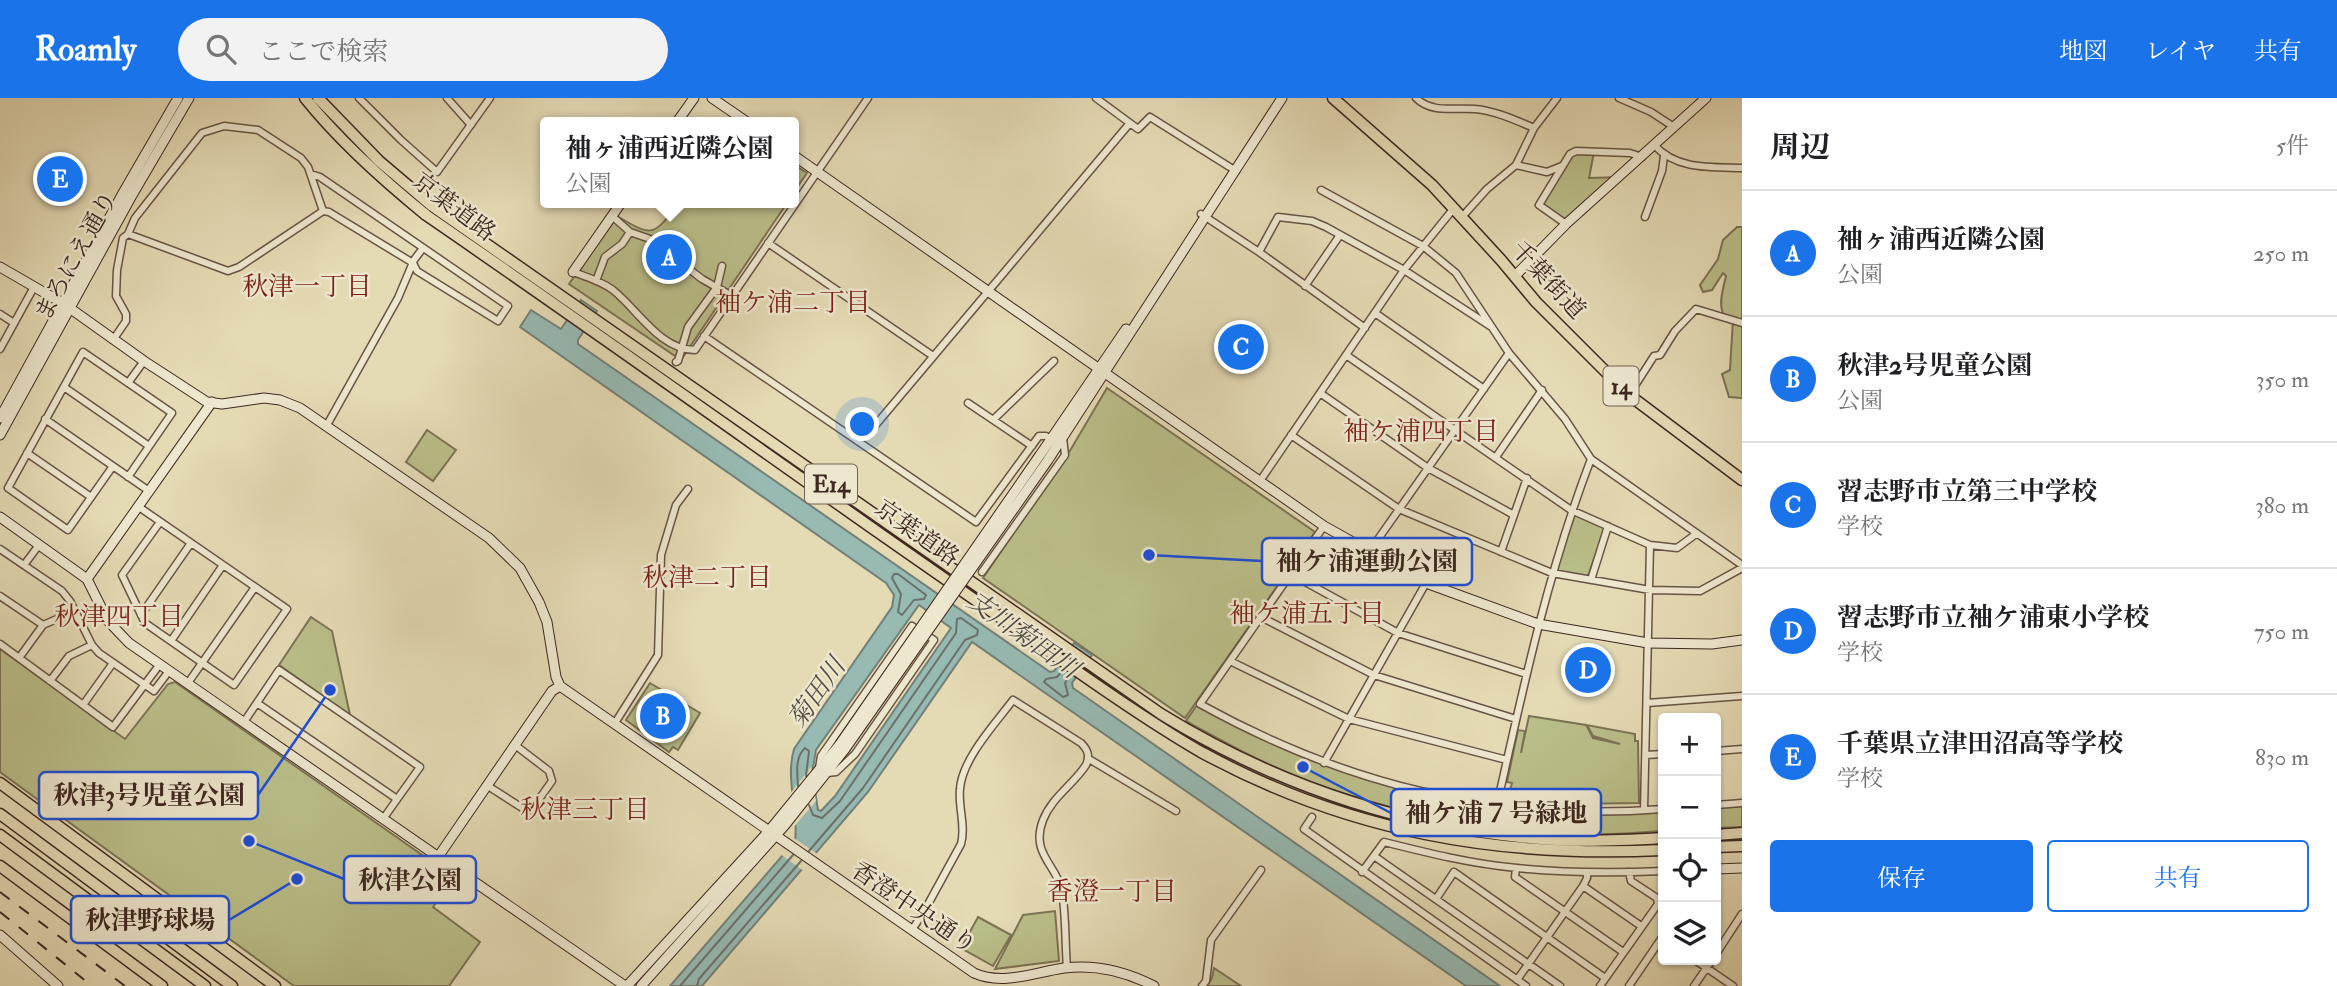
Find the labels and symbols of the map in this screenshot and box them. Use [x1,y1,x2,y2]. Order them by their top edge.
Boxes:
pin: E [37,153,83,205]
street label: 京葉道路 [406,166,502,248]
street label: まろにえ通り [28,186,124,326]
pin: A [646,231,692,283]
street label: 千葉街道 [1504,234,1592,326]
district label: 秋津一丁目 [242,271,372,303]
district label: 袖ケ浦二丁目 [715,287,871,319]
pin: C [1218,321,1264,373]
road number: 14 [1604,366,1638,406]
your location [845,407,879,441]
district label: 袖ケ浦四丁目 [1343,416,1499,448]
road number: E14 [805,464,857,504]
street label: 京葉道路 [869,493,965,573]
callout: 袖ケ浦運動公園 [1262,538,1472,585]
text: 袖ケ浦運動公園 [1276,546,1458,578]
district label: 秋津二丁目 [642,562,772,594]
water label: 支川菊田川 [961,585,1088,687]
district label: 袖ケ浦五丁目 [1229,598,1385,630]
district label: 秋津四丁目 [54,601,184,633]
pin: D [1565,644,1611,696]
water label: 菊田川 [782,649,854,734]
pin: B [640,690,686,742]
callout: 秋津3号児童公園 [39,772,258,819]
text: 秋津3号児童公園 [53,780,245,812]
callout: 袖ケ浦７号緑地 [1391,789,1601,836]
district label: 秋津三丁目 [520,794,650,826]
text: 袖ケ浦７号緑地 [1405,798,1587,830]
street label: 香澄中央通り [846,855,982,961]
callout: 秋津公園 [344,856,476,903]
text: 秋津公園 [358,865,462,897]
district label: 香澄一丁目 [1047,876,1177,908]
callout: 秋津野球場 [71,896,229,943]
text: 秋津野球場 [85,905,215,937]

